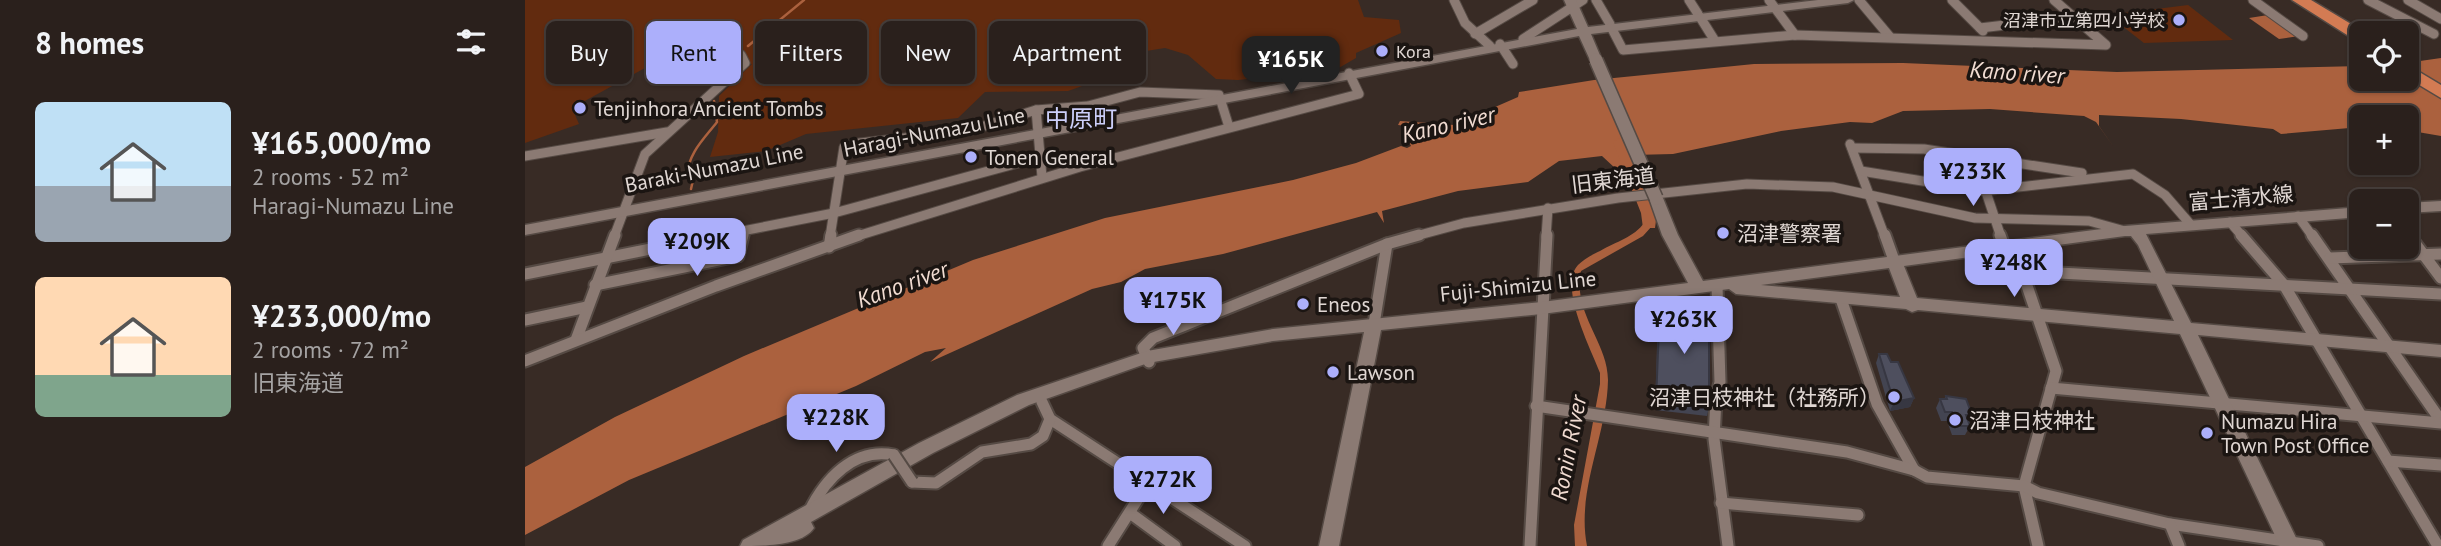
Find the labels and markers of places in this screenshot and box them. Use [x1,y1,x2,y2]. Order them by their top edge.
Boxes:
place label: 沼津市立第四小学校 [2003,9,2165,32]
marker: 沼津市立第四小学校 [2171,12,2187,28]
pin: ¥165K [1242,36,1340,96]
place label: Kora [1396,40,1431,63]
marker: Kora [1374,43,1390,59]
place label: Tenjinhora Ancient Tombs [594,95,824,122]
marker: Tenjinhora Ancient Tombs [572,100,588,116]
place label: Tonen General [985,144,1114,171]
pin: ¥233K [1924,148,2022,208]
marker: Tonen General [963,149,979,165]
pin: ¥209K [648,218,746,278]
place label: 沼津警察署 [1737,220,1842,247]
marker: 沼津警察署 [1715,225,1731,241]
pin: ¥248K [1965,240,2063,299]
pin: ¥175K [1124,278,1222,337]
place label: Eneos [1317,291,1370,318]
marker: Eneos [1295,296,1311,312]
pin: ¥263K [1635,296,1733,356]
place label: Lawson [1347,359,1415,386]
marker: Lawson [1325,364,1341,380]
place label: 沼津日枝神社（社務所） [1649,384,1880,411]
marker: 沼津日枝神社（社務所） [1886,389,1902,405]
pin: ¥228K [787,394,885,454]
place label: 沼津日枝神社 [1969,407,2095,434]
place label: Numazu Hira Town Post Office [2221,408,2369,459]
marker: 沼津日枝神社 [1947,412,1963,428]
marker: Numazu Hira Town Post Office [2199,425,2215,441]
pin: ¥272K [1114,456,1212,516]

